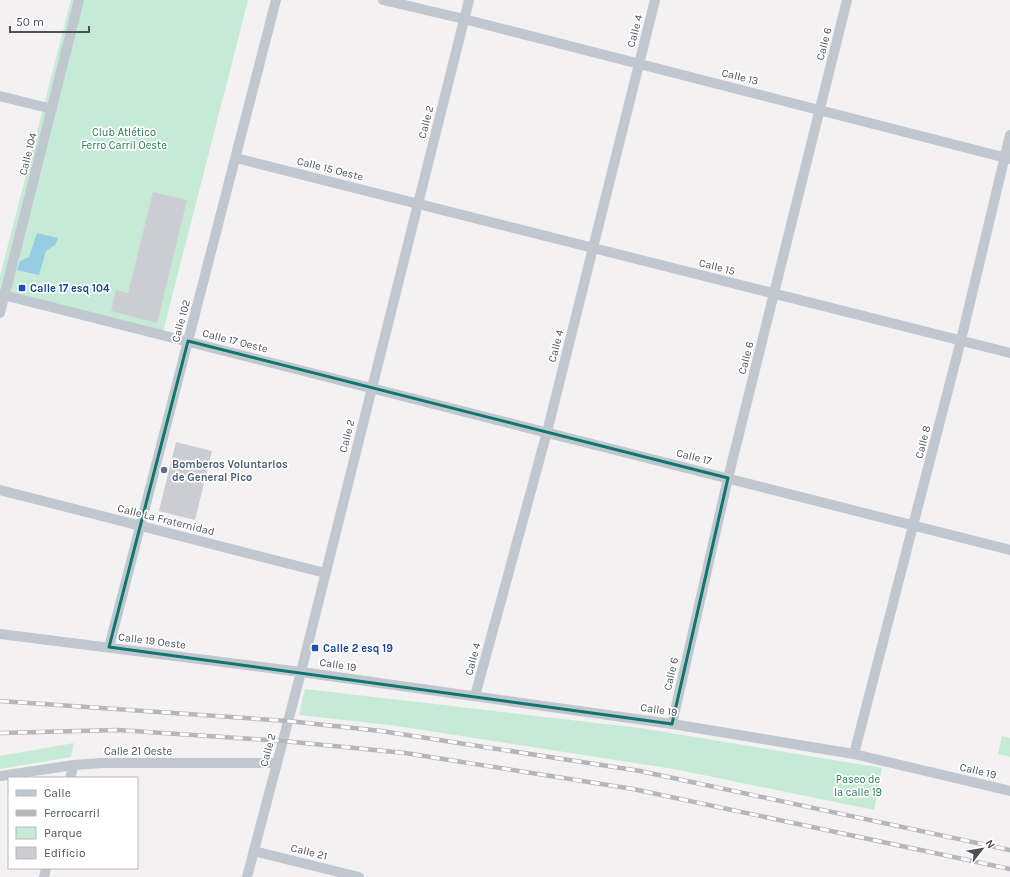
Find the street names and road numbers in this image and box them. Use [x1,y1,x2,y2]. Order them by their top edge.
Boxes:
street label: Calle 4 [624,13,646,49]
street label: Calle 6 [814,26,834,62]
street label: Calle 13 [720,66,760,88]
street label: Calle 2 [416,104,436,140]
street label: Calle 104 [16,131,40,177]
street label: Calle 15 Oeste [295,154,365,184]
street label: Calle 15 [697,256,737,278]
street label: Calle 102 [169,298,193,344]
street label: Calle 17 Oeste [201,327,269,355]
street label: Calle 4 [546,328,566,364]
street label: Calle 6 [736,340,756,376]
street label: Calle 2 [337,418,357,454]
street label: Calle 8 [913,424,933,460]
street label: Calle 17 [675,446,713,468]
street label: Calle La Fraternidad [116,502,216,538]
street label: Calle 19 Oeste [117,630,187,652]
street label: Calle 4 [462,641,484,677]
street label: Calle 19 [319,656,357,674]
street label: Calle 6 [661,656,681,692]
street label: Calle 19 [640,701,678,719]
street label: Calle 2 [257,732,279,768]
street label: Calle 21 Oeste [104,745,172,758]
street label: Calle 19 [958,760,998,782]
street label: Calle 21 [289,841,329,863]

